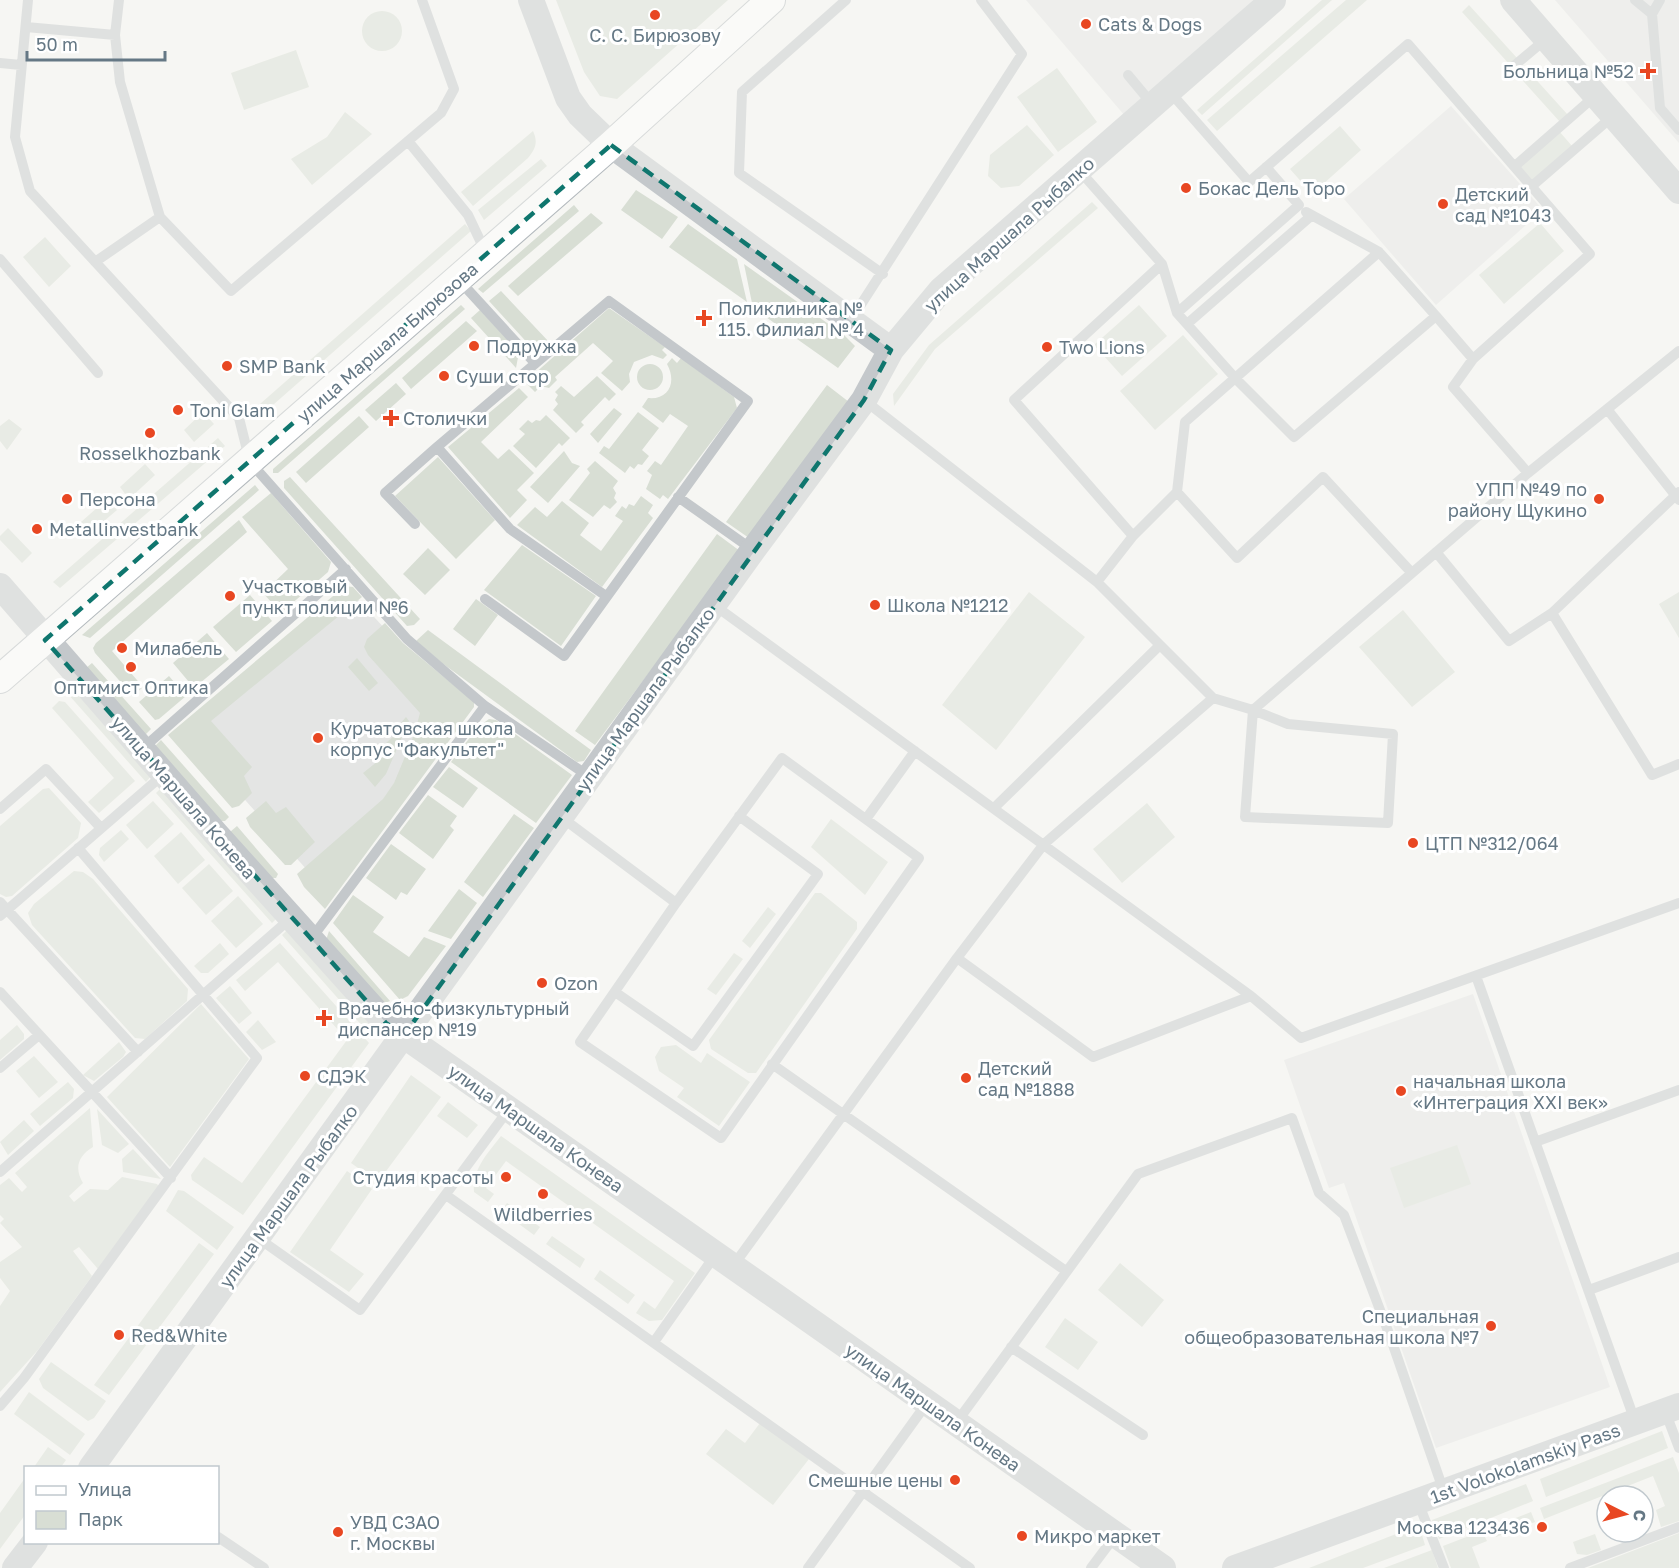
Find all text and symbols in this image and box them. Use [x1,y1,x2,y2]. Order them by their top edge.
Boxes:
marker: С. С. Бирюзову [648,8,662,22]
place label: Cats & Dogs [1098,13,1202,35]
marker: Cats & Dogs [1079,17,1093,31]
scale bar [27,24,165,62]
place label: С. С. Бирюзову [589,24,721,46]
text: 50 m [36,33,78,55]
place label: Больница №52 [1503,60,1634,82]
marker: Больница №52 [1639,62,1657,80]
street label: улица Маршала Рыбалко [920,152,1098,316]
place label: Бокас Дель Торо [1198,177,1345,199]
marker: Бокас Дель Торо [1179,181,1193,195]
place label: Детский сад №1043 [1455,183,1551,226]
marker: Детский сад №1043 [1436,197,1450,211]
street label: улица Маршала Бирюзова [292,257,482,427]
place label: Поликлиника № 115. Филиал № 4 [718,297,864,340]
marker: Поликлиника № 115. Филиал № 4 [695,309,713,327]
place label: Подружка [486,335,577,357]
place label: Two Lions [1059,336,1145,358]
marker: Подружка [467,339,481,353]
marker: Two Lions [1040,340,1054,354]
place label: SMP Bank [239,355,326,377]
marker: SMP Bank [220,359,234,373]
place label: Суши стор [456,365,549,387]
marker: Суши стор [437,369,451,383]
place label: Toni Glam [190,399,275,421]
marker: Toni Glam [171,403,185,417]
place label: Столички [403,407,487,429]
marker: Столички [384,411,398,425]
marker: Rosselkhozbank [143,426,157,440]
place label: Rosselkhozbank [79,442,221,464]
place label: УПП №49 по району Щукино [1448,478,1587,521]
place label: Персона [79,488,156,510]
marker: Персона [60,492,74,506]
marker: УПП №49 по району Щукино [1592,492,1606,506]
place label: Metallinvestbank [49,518,199,540]
marker: Metallinvestbank [30,522,44,536]
place label: Участковый пункт полиции №6 [242,575,409,618]
marker: Участковый пункт полиции №6 [223,589,237,603]
place label: Школа №1212 [887,594,1008,616]
marker: Школа №1212 [868,598,882,612]
street label: улица Маршала Рыбалко [571,603,719,795]
place label: Милабель [134,637,222,659]
marker: Милабель [115,641,129,655]
marker: Оптимист Оптика [124,660,138,674]
place label: Оптимист Оптика [53,676,209,698]
street label: улица Маршала Конева [107,711,261,883]
place label: Курчатовская школа корпус "Факультет" [330,717,513,760]
marker: Курчатовская школа корпус "Факультет" [311,731,325,745]
place label: ЦТП №312/064 [1425,832,1559,854]
marker: ЦТП №312/064 [1406,836,1420,850]
place label: Ozon [554,972,598,994]
marker: Ozon [535,976,549,990]
place label: Врачебно-физкультурный диспансер №19 [338,997,570,1040]
marker: Врачебно-физкультурный диспансер №19 [315,1009,333,1027]
place label: Детский сад №1888 [978,1057,1075,1100]
street label: улица Маршала Конева [444,1059,628,1197]
place label: СДЭК [317,1065,367,1087]
marker: СДЭК [298,1069,312,1083]
place label: начальная школа «Интеграция XXI век» [1413,1070,1608,1113]
marker: Детский сад №1888 [959,1071,973,1085]
marker: начальная школа «Интеграция XXI век» [1394,1084,1408,1098]
street label: улица Маршала Рыбалко [214,1100,362,1292]
place label: Студия красоты [352,1166,494,1188]
marker: Студия красоты [499,1170,513,1184]
marker: Wildberries [536,1187,550,1201]
place label: Wildberries [493,1203,593,1225]
place label: Специальная общеобразовательная школа №7 [1184,1305,1479,1348]
marker: Специальная общеобразовательная школа №7 [1484,1319,1498,1333]
place label: Red&White [131,1324,227,1346]
marker: Red&White [112,1328,126,1342]
street label: улица Маршала Конева [841,1338,1025,1476]
street label: 1st Volokolamskiy Pass [1427,1418,1623,1508]
legend [24,1466,219,1544]
place label: Смешные цены [808,1469,943,1491]
marker: Смешные цены [948,1473,962,1487]
text: Улица [78,1478,132,1500]
north arrow [1595,1484,1655,1544]
text: Парк [78,1508,123,1530]
text: С [1629,1509,1650,1522]
place label: УВД СЗАО г. Москвы [350,1511,440,1554]
place label: Москва 123436 [1397,1516,1530,1538]
marker: Москва 123436 [1535,1520,1549,1534]
marker: УВД СЗАО г. Москвы [331,1525,345,1539]
place label: Микро маркет [1034,1525,1161,1547]
marker: Микро маркет [1015,1529,1029,1543]

